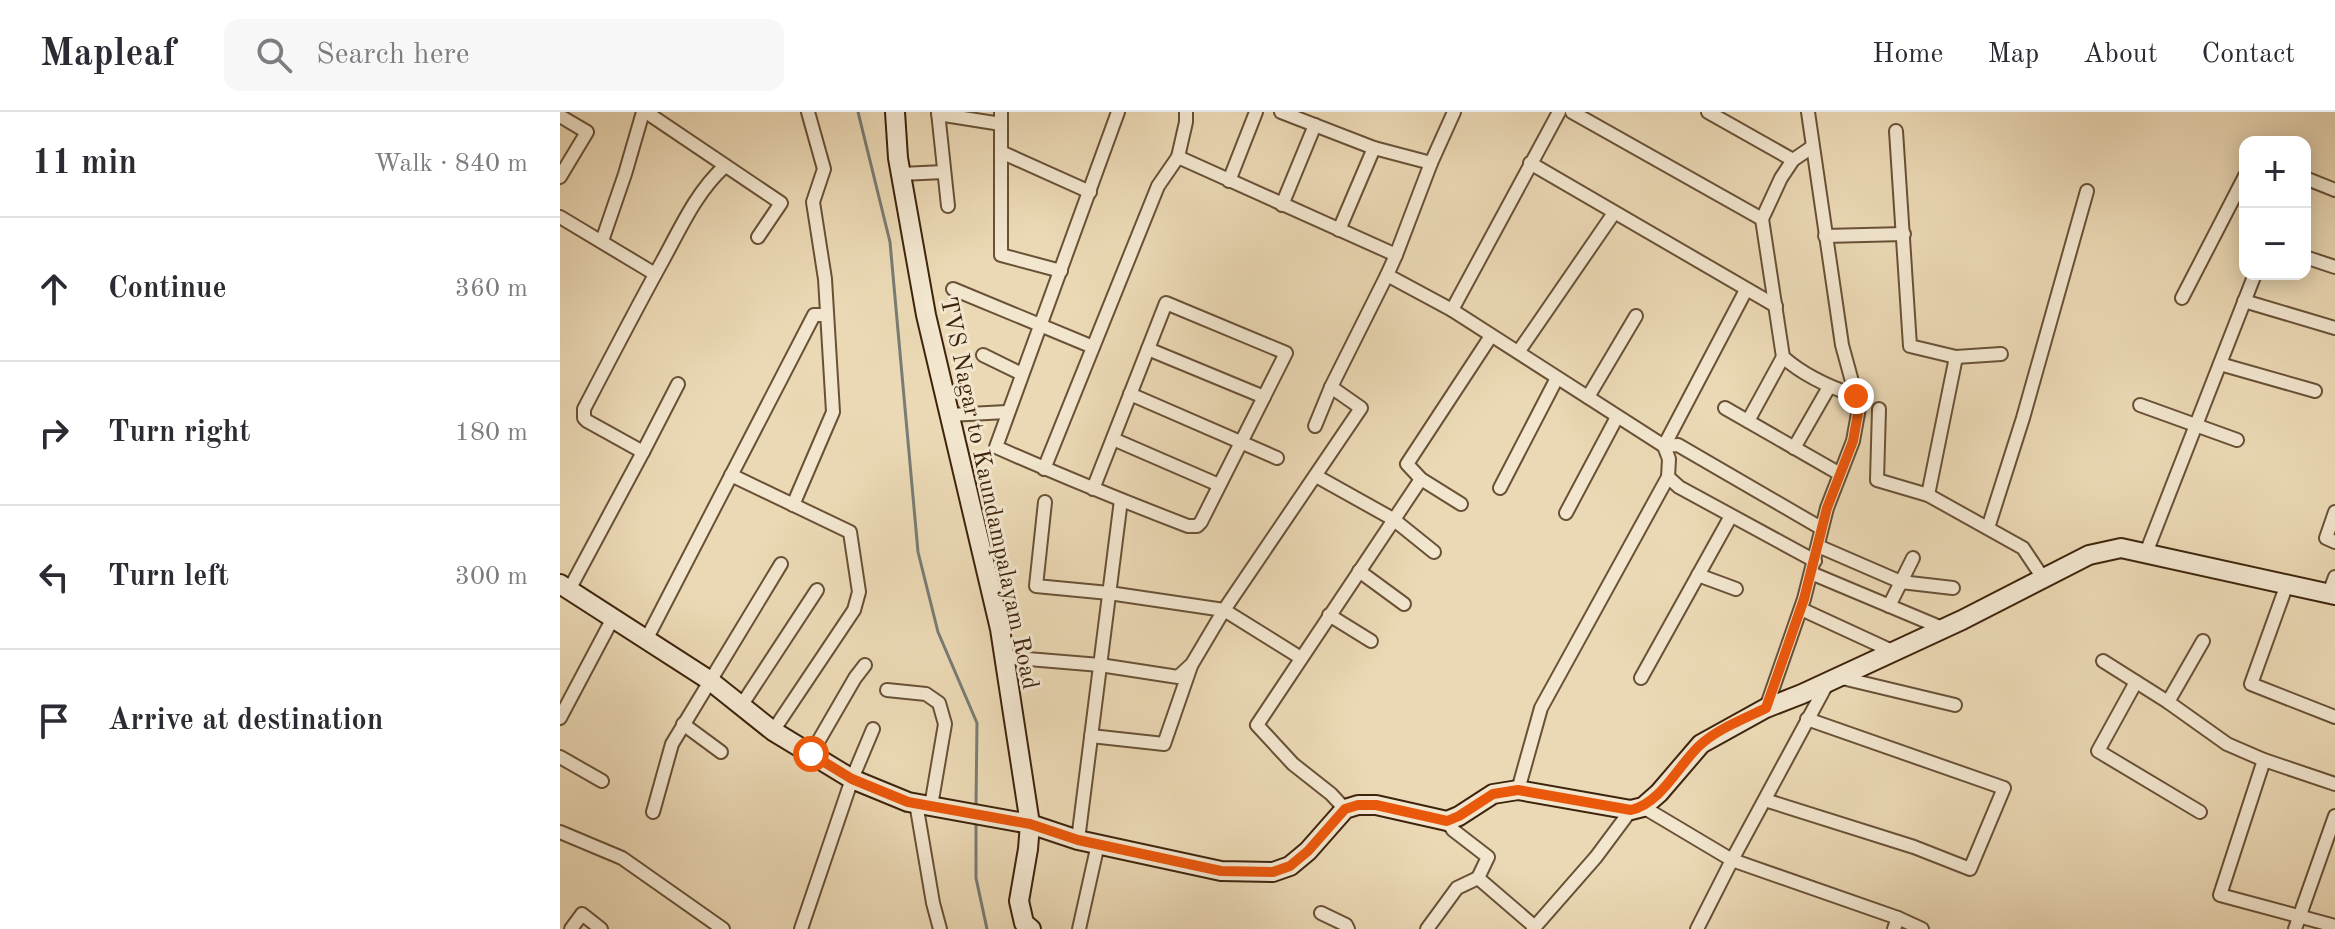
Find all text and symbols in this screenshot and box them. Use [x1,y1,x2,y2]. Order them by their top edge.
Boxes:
search box [224,19,784,91]
icon: search [252,33,296,77]
text: Mapleaf [40,36,176,74]
text: Search here [316,40,470,70]
text: Home [1872,41,1943,69]
text: Map [1987,41,2039,69]
text: About [2083,41,2158,69]
text: Contact [2202,41,2295,69]
map controls [2239,136,2311,280]
button: + [2239,136,2311,208]
text: 11 min [32,147,137,181]
text: Walk · 840 m [374,151,528,177]
button: − [2239,208,2311,280]
icon: ahead [32,267,76,311]
text: Continue [108,274,227,304]
text: 360 m [455,276,528,302]
street label: TVS Nagar to Kaundampalayam Road [935,295,1041,692]
route end [1838,378,1874,414]
icon: right [32,411,76,455]
text: Turn right [108,418,250,448]
text: 180 m [455,420,528,446]
icon: left [32,555,76,599]
text: Turn left [108,562,229,592]
text: 300 m [455,564,528,590]
icon: arrive [32,699,76,743]
text: Arrive at destination [108,706,383,736]
route start [793,736,829,772]

